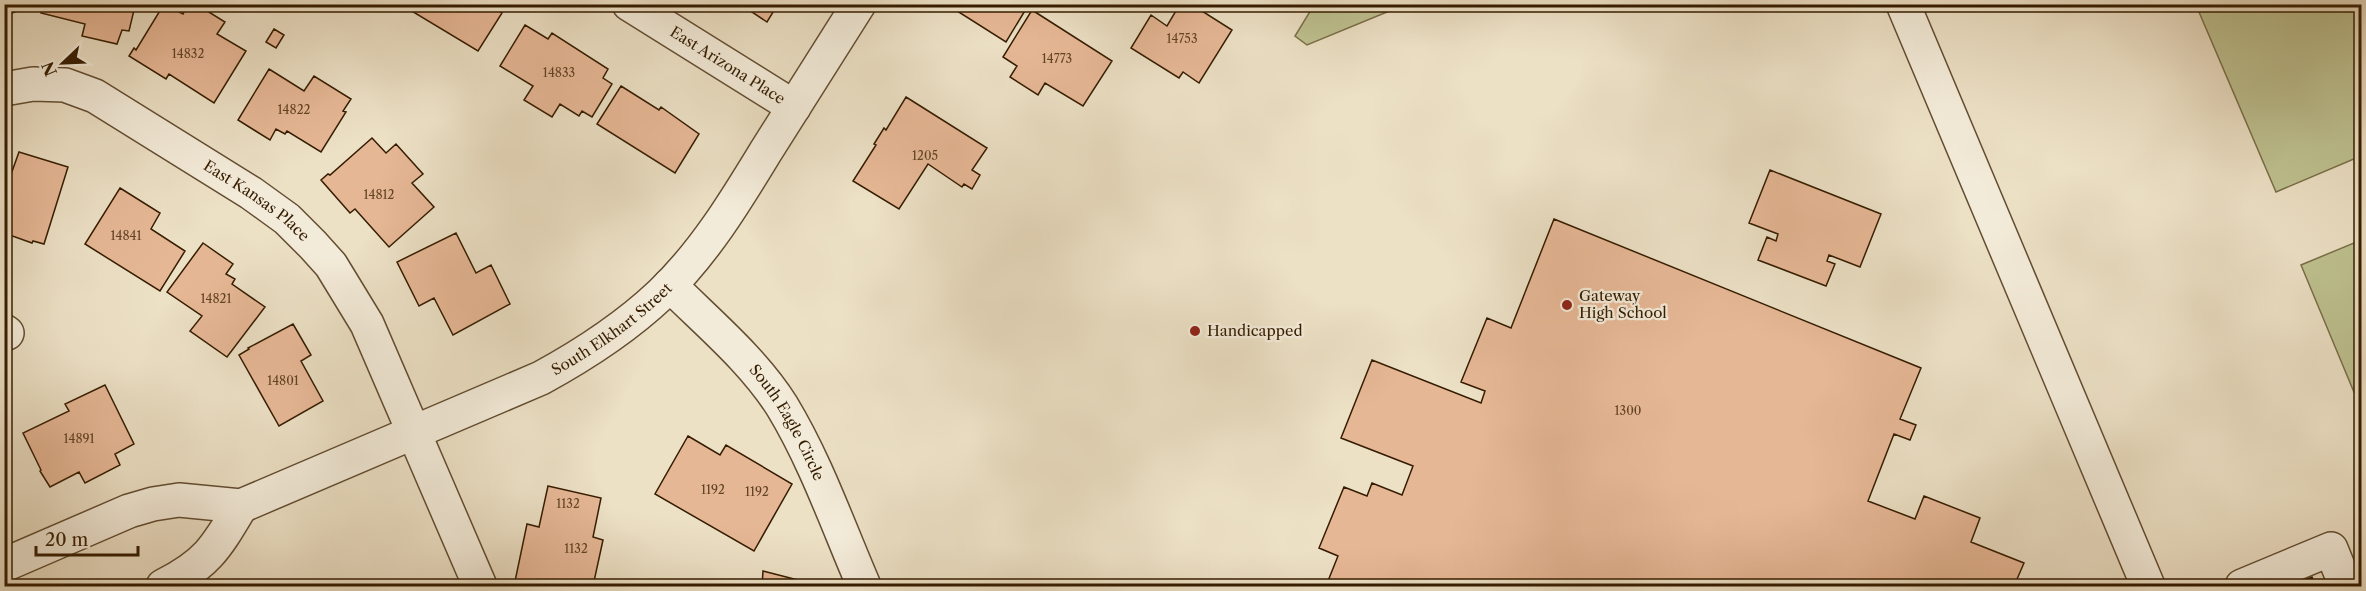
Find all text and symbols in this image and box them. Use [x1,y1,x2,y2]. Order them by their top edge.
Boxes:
street label: East Arizona Place [667,22,789,108]
house number: 14753 [1166,31,1198,46]
north arrow [33,33,93,93]
house number: 14832 [172,46,204,61]
house number: 14773 [1042,51,1072,66]
text: N [37,58,61,79]
house number: 14833 [543,65,575,80]
house number: 14822 [278,102,311,117]
house number: 1205 [912,148,938,163]
street label: East Kansas Place [200,156,314,245]
house number: 14812 [363,187,395,202]
house number: 14841 [110,228,142,243]
street label: South Elkhart Street [548,278,676,379]
place label: Gateway High School [1579,286,1667,322]
house number: 14821 [200,291,232,306]
marker: Gateway High School [1560,298,1574,312]
place label: Handicapped [1207,321,1303,340]
marker: Handicapped [1188,324,1202,338]
street label: South Eagle Circle [745,360,829,483]
house number: 14801 [267,373,299,388]
house number: 1300 [1615,403,1641,418]
house number: 14891 [63,431,95,446]
house number: 1192 [701,482,725,497]
house number: 1192 [745,484,769,499]
house number: 1132 [556,496,580,511]
scale bar [36,519,138,557]
text: 20 m [45,529,89,551]
house number: 1132 [564,541,588,556]

